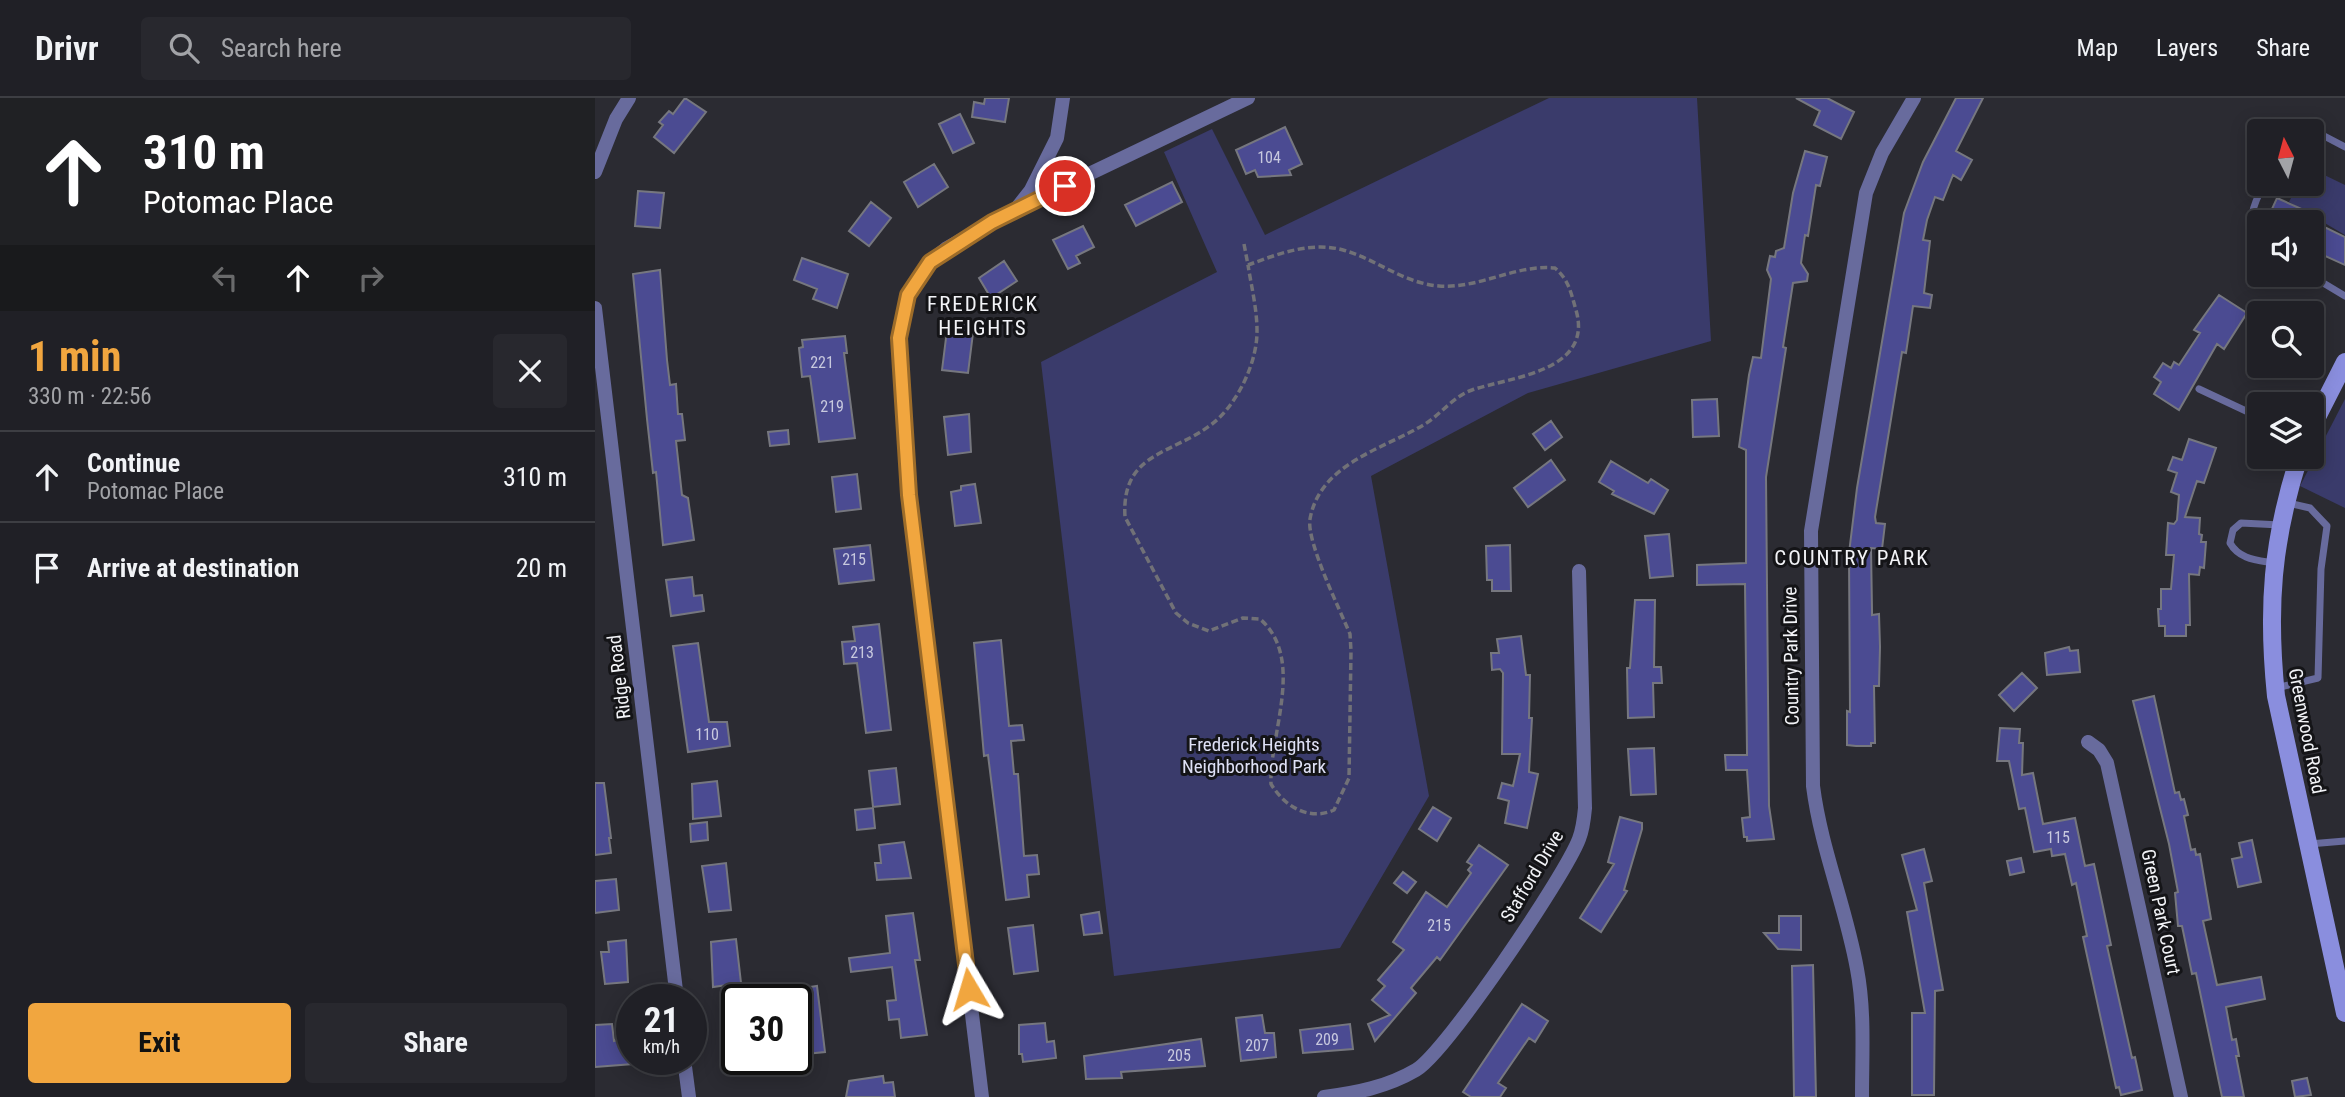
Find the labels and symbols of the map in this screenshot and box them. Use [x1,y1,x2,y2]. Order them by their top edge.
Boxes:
north arrow [2247,119,2324,196]
house number: 104 [1257,148,1281,167]
pin [1035,156,1095,216]
district label: FREDERICK HEIGHTS [927,292,1039,340]
house number: 221 [810,353,834,372]
house number: 219 [820,397,844,416]
district label: COUNTRY PARK [1774,546,1930,570]
house number: 215 [842,550,866,569]
street label: Country Park Drive [1778,586,1804,726]
street label: Ridge Road [602,634,636,720]
house number: 213 [850,643,874,662]
street label: Greenwood Road [2284,666,2330,796]
house number: 110 [695,725,719,744]
park label: Frederick Heights Neighborhood Park [1182,733,1327,778]
street label: Stafford Drive [1496,826,1569,926]
house number: 115 [2046,828,2070,847]
street label: Green Park Court [2136,847,2186,977]
house number: 215 [1427,916,1451,935]
position arrow [932,952,1006,1026]
speed limit sign: 30 [721,984,812,1075]
house number: 209 [1315,1030,1339,1049]
house number: 207 [1245,1036,1269,1055]
house number: 205 [1167,1046,1191,1065]

